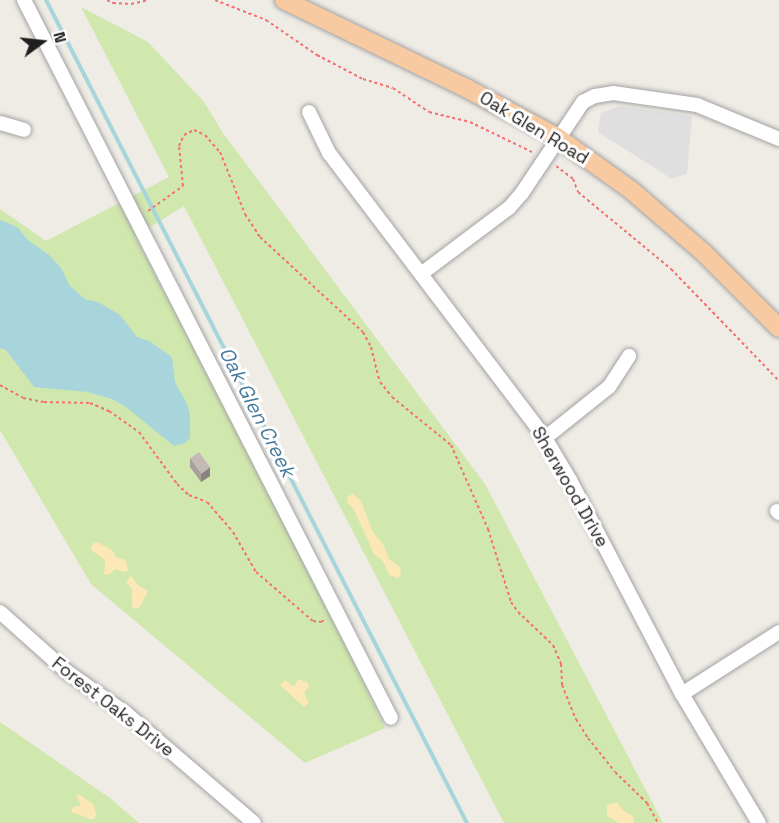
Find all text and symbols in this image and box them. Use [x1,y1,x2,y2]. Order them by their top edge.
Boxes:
north arrow [12,12,72,72]
text: N [48,29,71,45]
street label: Oak Glen Road [476,87,592,169]
water label: Oak Glen Creek [214,343,300,481]
street label: Sherwood Drive [527,423,613,551]
street label: Forest Oaks Drive [48,653,178,761]

